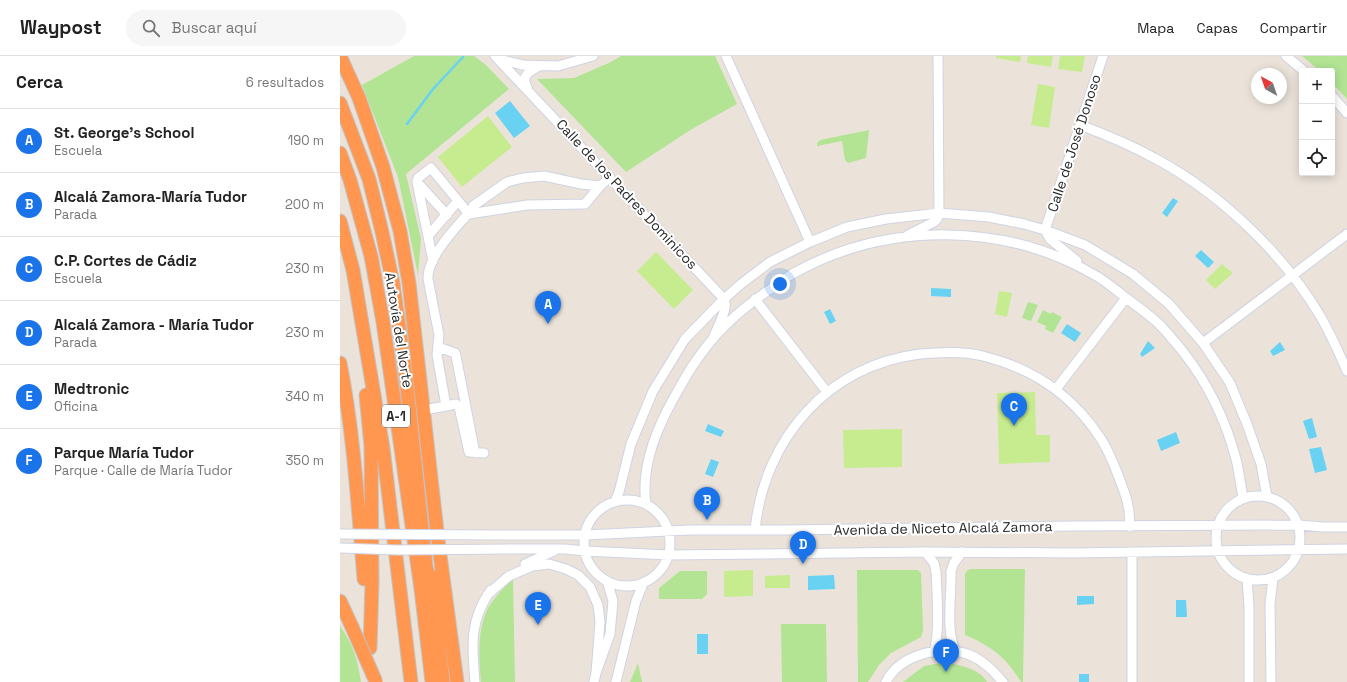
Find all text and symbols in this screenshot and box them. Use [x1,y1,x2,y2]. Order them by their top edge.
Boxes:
search box [126,10,406,46]
text: Waypost [20,15,102,40]
icon: search [140,17,162,39]
text: Buscar aquí [172,18,257,37]
text: Mapa [1137,19,1174,37]
text: Capas [1196,19,1238,37]
text: Compartir [1260,19,1327,37]
north arrow [1251,68,1287,104]
map controls [1299,68,1335,176]
button: + [1299,68,1335,104]
text: Cerca [16,71,63,93]
street label: Calle de José Donoso [1043,72,1105,214]
text: 6 resultados [246,74,324,91]
button: − [1299,104,1335,140]
street label: Calle de los Padres Dominicos [553,115,701,273]
text: St. George's School [54,123,194,142]
text: A [25,132,33,149]
text: 190 m [288,132,324,149]
button: locate [1299,140,1335,176]
text: Escuela [54,142,102,159]
text: Alcalá Zamora-María Tudor [54,187,247,206]
text: B [25,196,33,213]
text: 200 m [285,196,324,213]
text: Parada [54,206,97,223]
text: C.P. Cortes de Cádiz [54,251,197,270]
text: C [25,260,33,277]
text: 230 m [286,260,324,277]
text: Escuela [54,270,102,287]
street label: Autovía del Norte [381,271,417,389]
your location [770,274,790,294]
pin: A [535,291,561,324]
text: Alcalá Zamora - María Tudor [54,315,254,334]
text: D [25,324,33,341]
text: 230 m [286,324,324,341]
text: Parada [54,334,97,351]
text: Medtronic [54,379,129,398]
text: E [25,388,33,405]
text: 340 m [285,388,324,405]
pin: C [1001,393,1027,426]
text: Oficina [54,398,98,415]
road number: A-1 [382,405,410,427]
text: Parque María Tudor [54,443,194,462]
text: F [26,452,32,469]
text: 350 m [286,452,324,469]
text: Parque · Calle de María Tudor [54,462,233,479]
pin: B [694,487,720,520]
street label: Avenida de Niceto Alcalá Zamora [833,517,1053,539]
pin: D [790,531,816,564]
pin: E [525,592,551,625]
pin: F [933,639,959,672]

